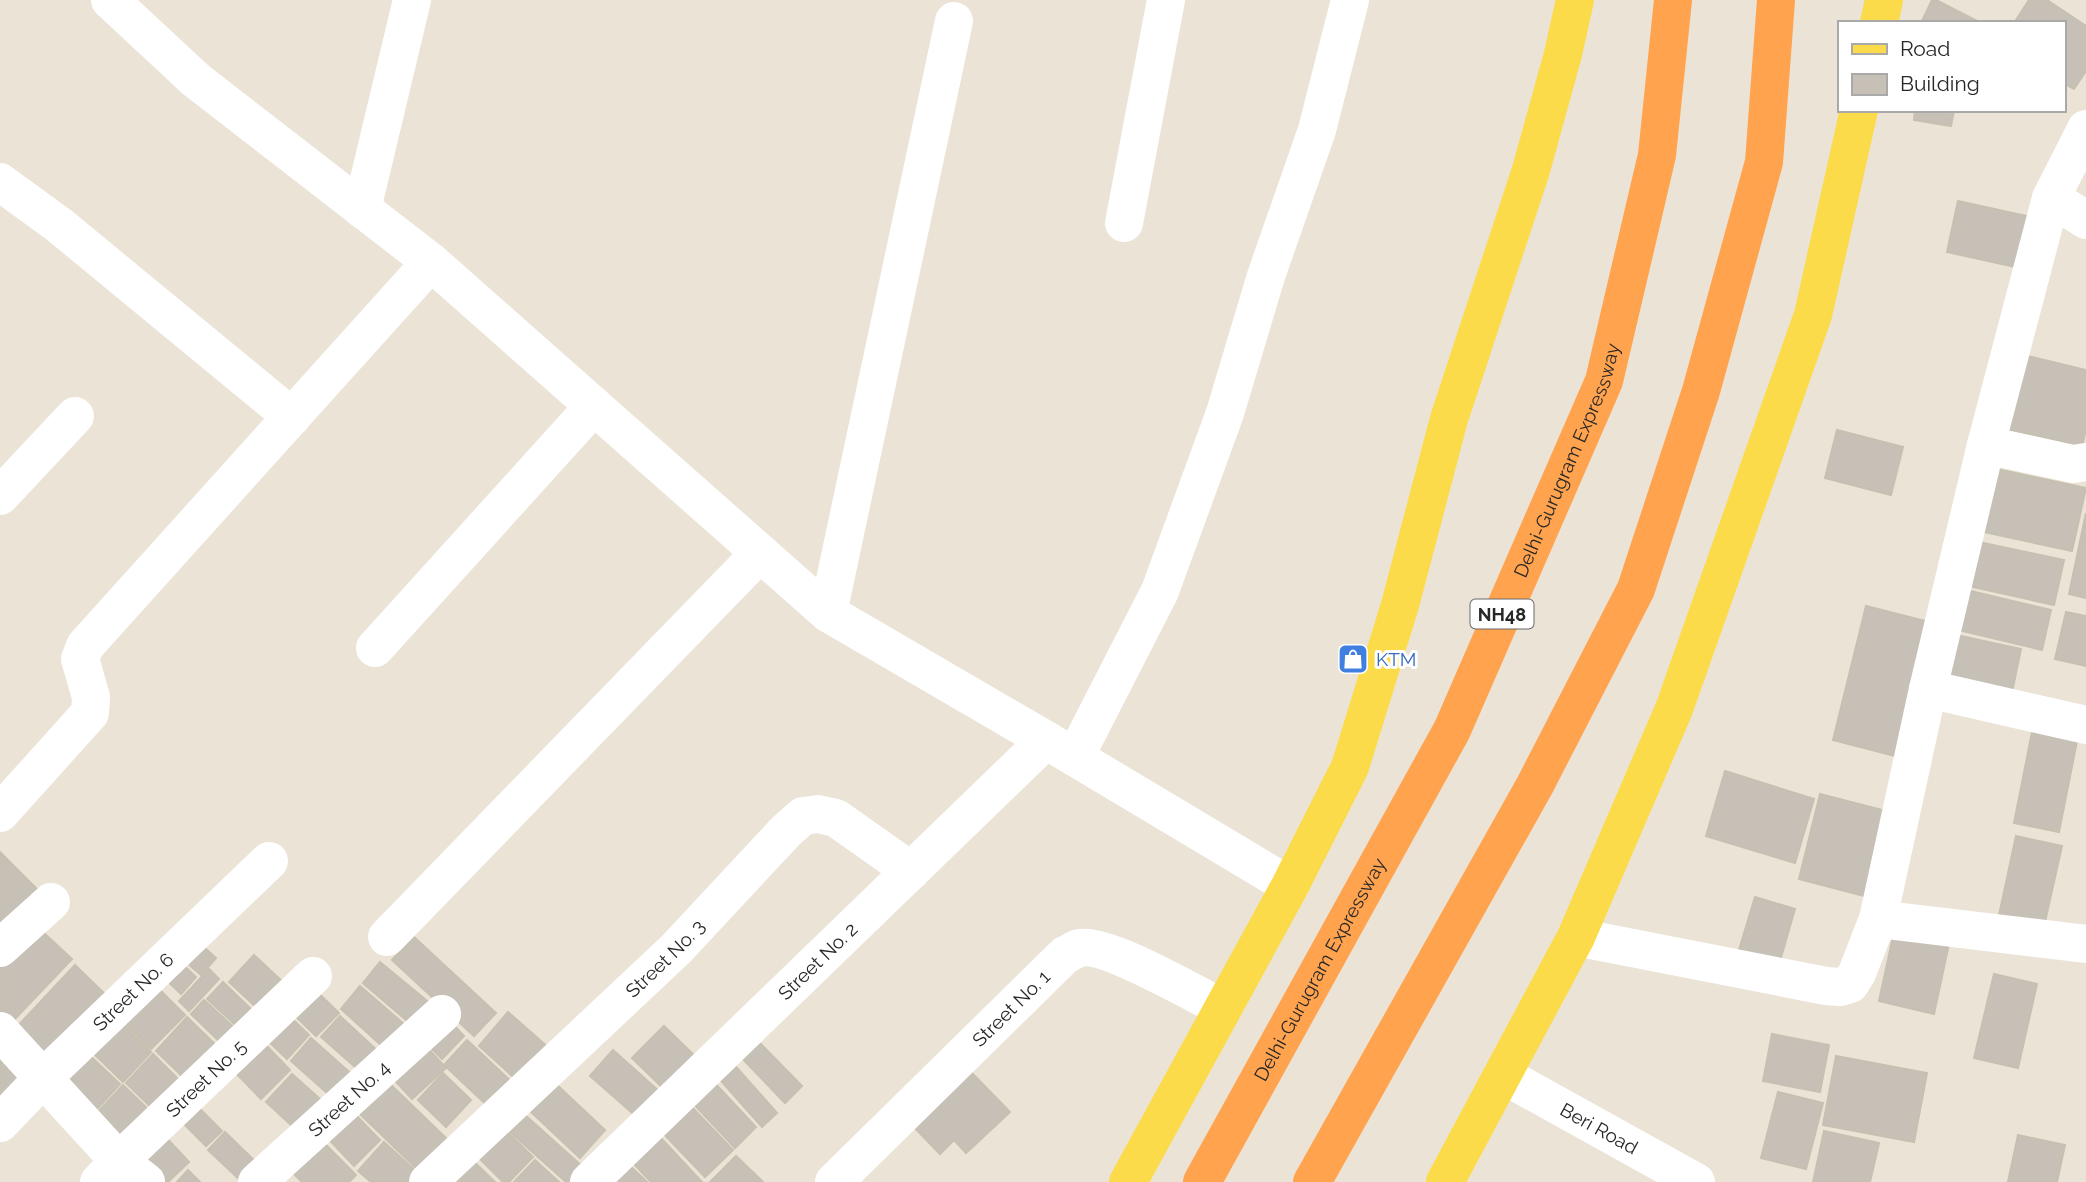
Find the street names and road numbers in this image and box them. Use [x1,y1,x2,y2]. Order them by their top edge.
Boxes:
street label: Delhi-Gurugram Expressway [1509,341,1623,581]
road number: NH48 [1470,600,1534,628]
street label: Delhi-Gurugram Expressway [1249,854,1390,1085]
street label: Street No. 3 [621,915,709,1002]
street label: Street No. 2 [773,918,862,1004]
street label: Street No. 6 [88,948,178,1035]
street label: Street No. 1 [968,965,1054,1051]
street label: Street No. 5 [161,1035,250,1121]
street label: Street No. 4 [304,1056,394,1141]
street label: Beri Road [1557,1098,1642,1159]

